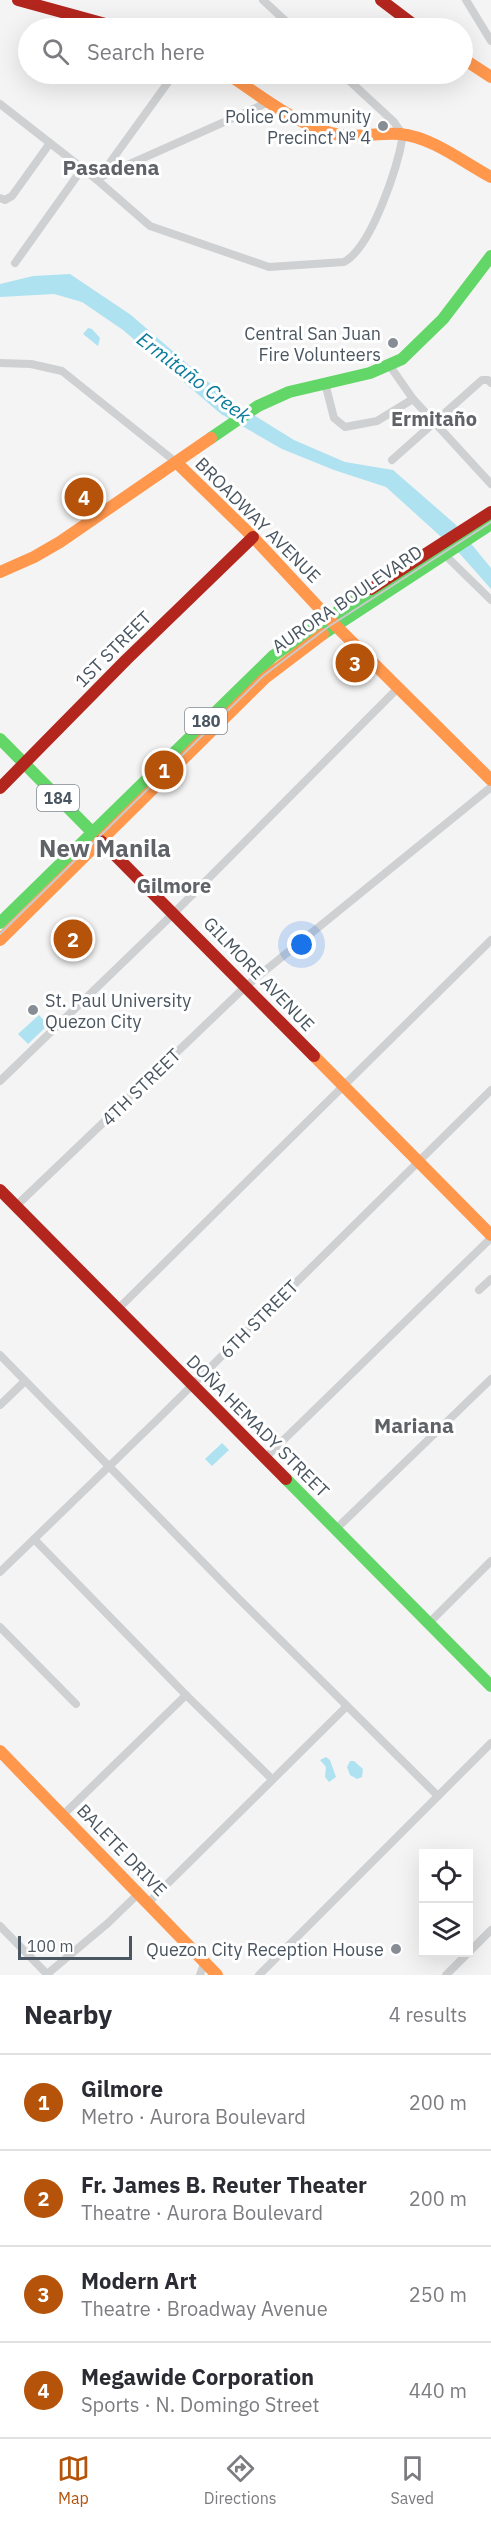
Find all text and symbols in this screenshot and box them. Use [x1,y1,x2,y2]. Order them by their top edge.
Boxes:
search box [18,18,473,84]
icon: search [39,35,72,68]
text: Search here [87,37,205,66]
place label: Police Community Precinct № 4 [225,105,371,149]
marker: Police Community Precinct № 4 [376,119,390,133]
district label: Pasadena [63,153,160,181]
place label: Central San Juan Fire Volunteers [244,322,381,366]
water label: Ermitaño Creek [132,325,257,429]
marker: Central San Juan Fire Volunteers [386,336,400,350]
district label: Ermitaño [391,405,477,432]
street label: BROADWAY AVENUE [190,452,326,588]
pin: 4 [64,474,104,520]
street label: AURORA BOULEVARD [267,540,427,658]
street label: 1ST STREET [70,606,156,692]
pin: 3 [336,640,374,686]
road number: 180 [185,708,227,734]
pin: 1 [144,748,184,792]
road number: 184 [37,785,79,811]
district label: New Manila [39,832,171,864]
district label: Gilmore [137,872,211,899]
street label: GILMORE AVENUE [199,912,319,1036]
pin: 2 [54,916,92,962]
your location [287,930,316,959]
place label: St. Paul University Quezon City [45,989,191,1033]
marker: St. Paul University Quezon City [26,1003,40,1017]
street label: 4TH STREET [97,1044,185,1130]
street label: 6TH STREET [215,1275,303,1363]
street label: DOÑA HEMADY STREET [182,1350,334,1502]
district label: Mariana [374,1411,454,1439]
street label: BALETE DRIVE [72,1799,172,1901]
map controls [419,1849,473,1957]
button: locate [419,1849,473,1903]
button: layers [419,1903,473,1957]
scale bar [18,1933,132,1960]
text: 100 m [27,1936,74,1956]
place label: Quezon City Reception House [146,1938,384,1961]
marker: Quezon City Reception House [389,1942,403,1956]
text: Nearby [24,1997,112,2031]
text: 4 results [389,2001,467,2028]
text: Gilmore [81,2074,163,2103]
text: 1 [38,2089,50,2116]
text: 200 m [409,2089,467,2116]
text: Metro · Aurora Boulevard [81,2103,306,2130]
text: Fr. James B. Reuter Theater [81,2170,367,2199]
text: 2 [38,2185,50,2212]
text: 200 m [409,2185,467,2212]
text: Theatre · Aurora Boulevard [81,2199,323,2226]
text: Modern Art [81,2266,197,2295]
text: 3 [38,2281,50,2308]
text: 250 m [409,2281,467,2308]
text: Theatre · Broadway Avenue [81,2295,328,2322]
text: Megawide Corporation [81,2362,314,2391]
text: 4 [38,2377,50,2404]
text: 440 m [409,2377,467,2404]
text: Sports · N. Domingo Street [81,2391,320,2418]
tab: Map [57,2452,90,2508]
tab: Directions [204,2452,277,2508]
tab: Saved [391,2452,434,2508]

